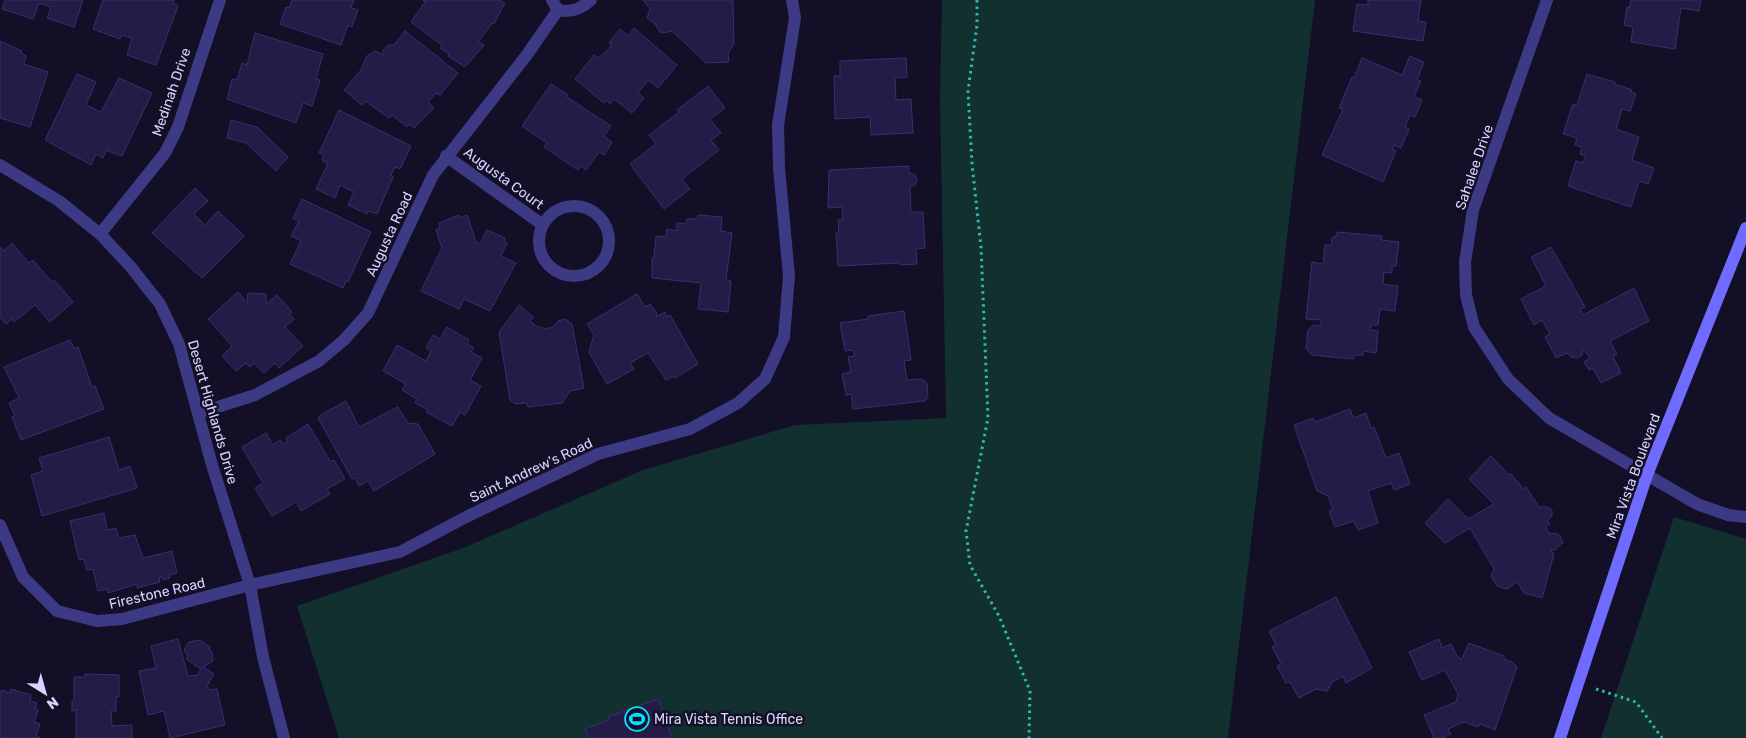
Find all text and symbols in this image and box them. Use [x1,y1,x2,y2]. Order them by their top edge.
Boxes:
street label: Medinah Drive [148,46,195,139]
street label: Sahalee Drive [1452,122,1497,212]
street label: Augusta Court [460,144,547,213]
street label: Augusta Road [362,189,416,279]
street label: Desert Highlands Drive [184,338,241,486]
street label: Mira Vista Boulevard [1603,411,1664,541]
street label: Saint Andrew's Road [467,435,595,506]
street label: Firestone Road [107,574,207,613]
north arrow [20,668,70,718]
text: N [43,693,62,713]
sports icon: Mira Vista Tennis Office [624,706,650,732]
place label: Mira Vista Tennis Office [654,711,803,728]

